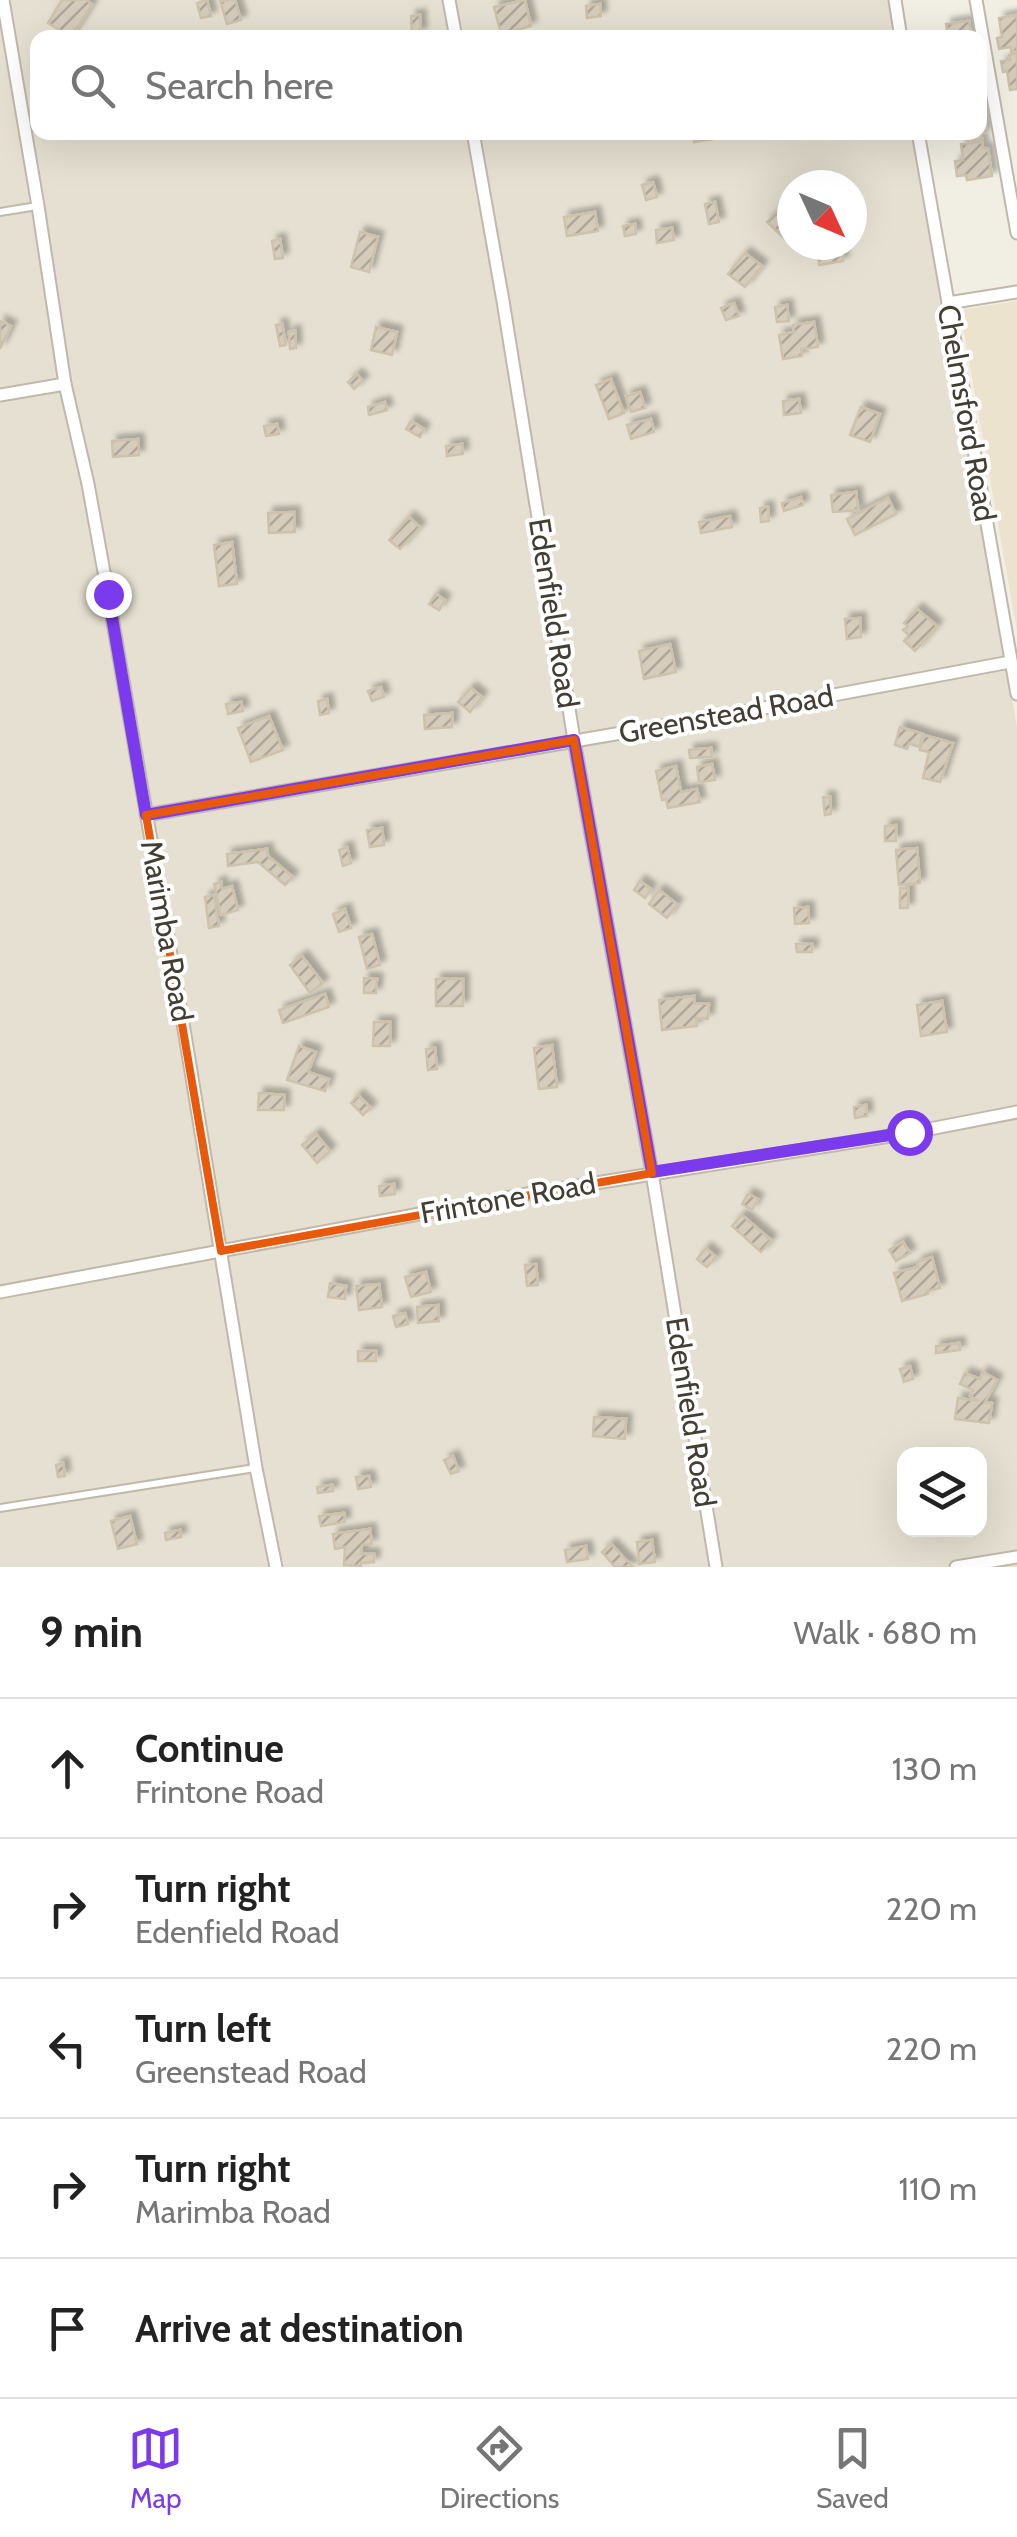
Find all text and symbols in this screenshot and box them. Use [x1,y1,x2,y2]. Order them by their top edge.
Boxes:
search box [30,30,987,140]
icon: search [65,58,120,113]
text: Search here [145,62,334,109]
north arrow [777,170,867,260]
street label: Chelmsford Road [930,302,1004,524]
street label: Edenfield Road [521,515,587,711]
route end [86,572,132,618]
street label: Greenstead Road [616,677,836,751]
street label: Marimba Road [133,837,201,1025]
route start [887,1110,933,1156]
street label: Frintone Road [418,1164,598,1232]
street label: Edenfield Road [658,1314,724,1510]
map controls [897,1447,987,1537]
button: layers [897,1447,987,1537]
text: 9 min [40,1606,143,1658]
text: Walk · 680 m [794,1613,977,1652]
text: Continue [135,1725,284,1772]
icon: ahead [40,1741,95,1796]
text: 130 m [892,1749,977,1788]
text: Frintone Road [135,1772,324,1811]
text: Turn right [135,1865,291,1912]
icon: right [40,1881,95,1936]
text: 220 m [886,1889,977,1928]
text: Edenfield Road [135,1912,340,1951]
text: Turn left [135,2005,271,2052]
icon: left [40,2021,95,2076]
text: 220 m [886,2029,977,2068]
text: Greenstead Road [135,2052,367,2091]
text: Turn right [135,2145,291,2192]
icon: right [40,2161,95,2216]
text: 110 m [899,2169,977,2208]
text: Marimba Road [135,2192,331,2231]
icon: arrive [40,2301,95,2356]
text: Arrive at destination [135,2305,464,2352]
tab: Map [128,2421,183,2515]
tab: Directions [440,2421,559,2515]
tab: Saved [816,2421,889,2515]

